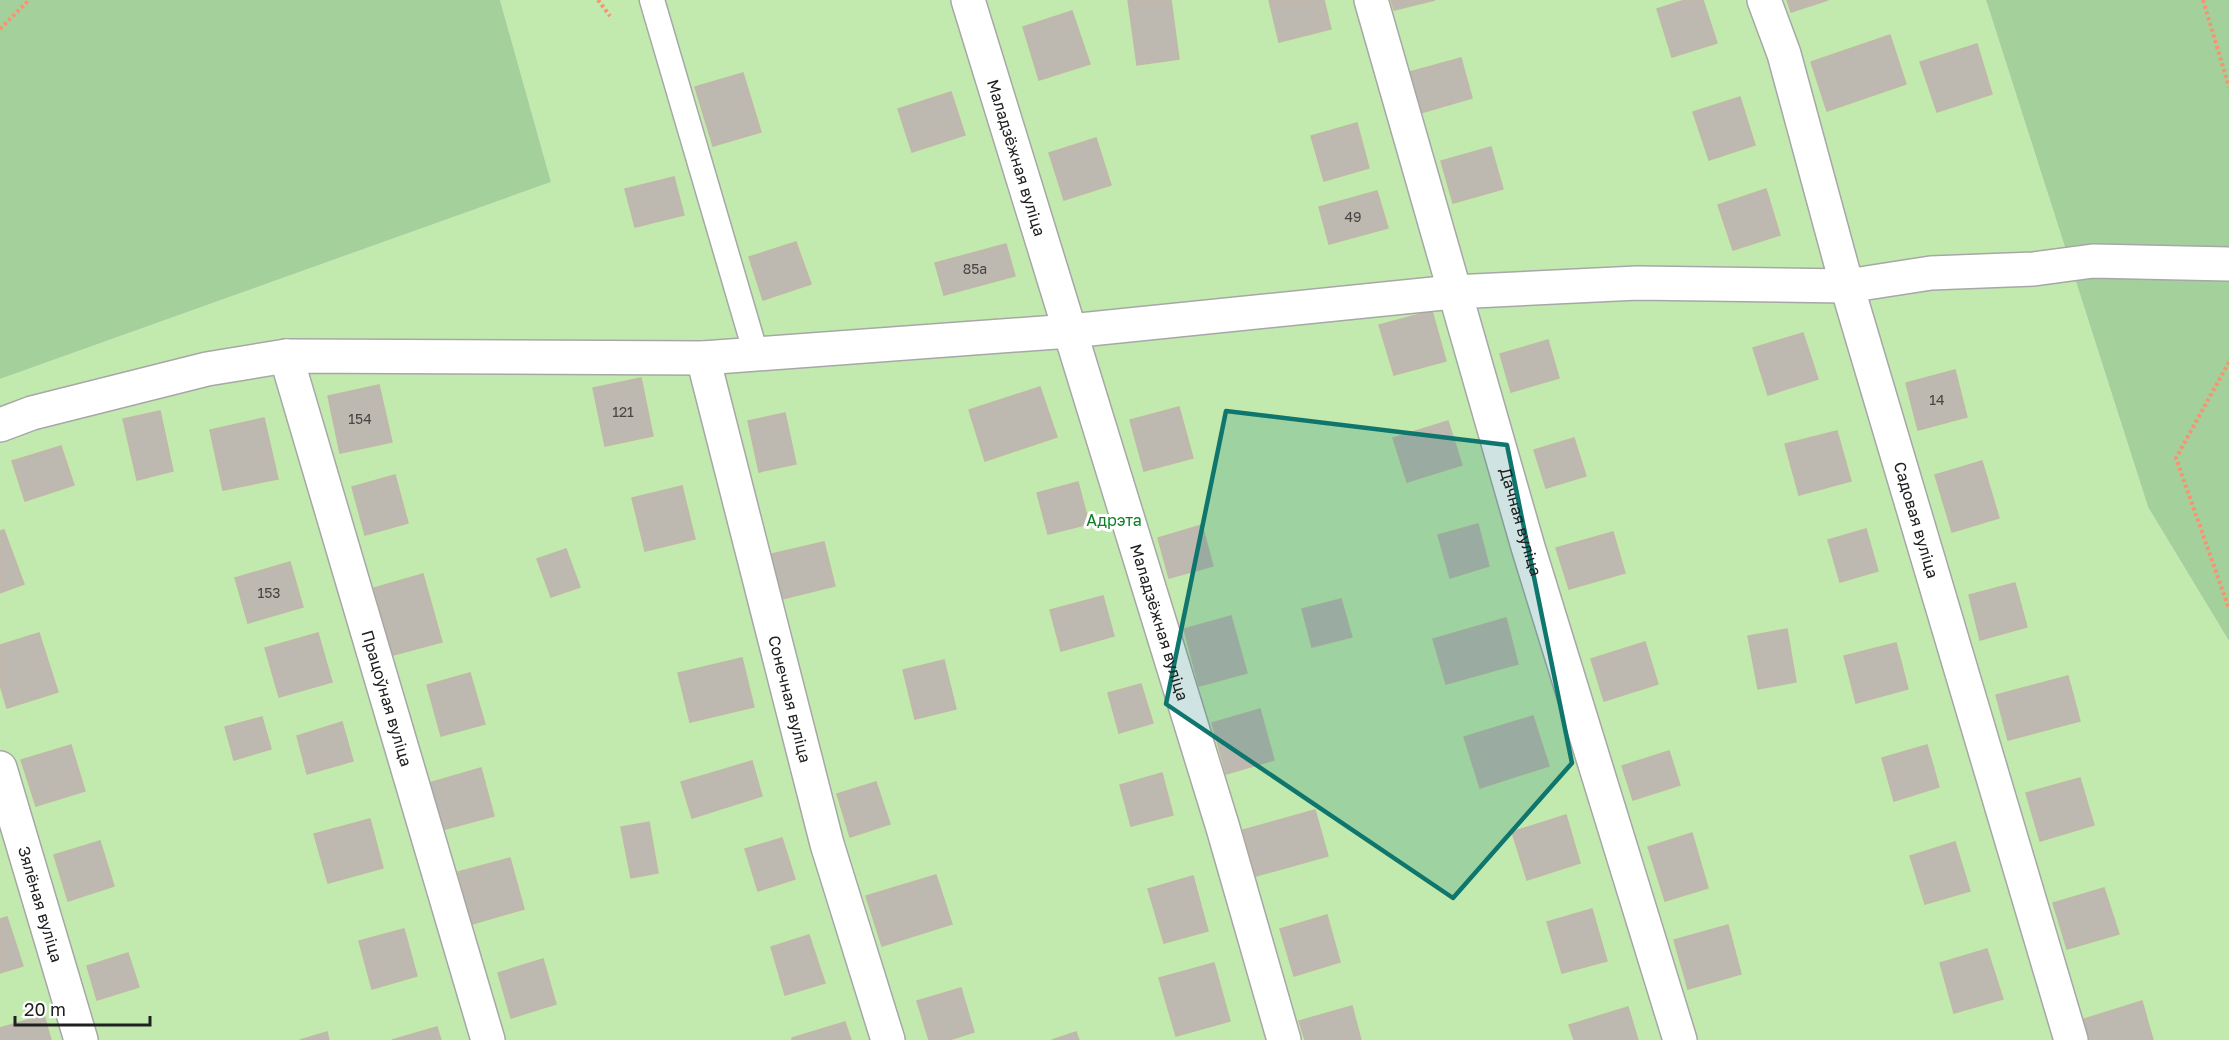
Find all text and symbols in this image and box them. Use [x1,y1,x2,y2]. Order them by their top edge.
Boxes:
street label: Маладзёжная вуліца [983,77,1050,239]
house number: 49 [1344,208,1362,225]
house number: 85а [963,260,987,277]
house number: 14 [1929,391,1945,408]
house number: 121 [612,403,634,420]
house number: 154 [348,410,372,427]
street label: Садовая вуліца [1890,459,1943,581]
street label: Дачная вуліца [1496,465,1546,578]
park label: Адрэта [1086,510,1142,530]
street label: Маладзёжная вуліца [1126,541,1193,703]
house number: 153 [257,584,281,601]
street label: Працоўная вуліца [358,628,417,769]
street label: Сонечная вуліца [764,633,816,765]
street label: Зялёная вуліца [14,844,67,964]
scale bar [15,989,150,1027]
text: 20 m [24,998,66,1020]

